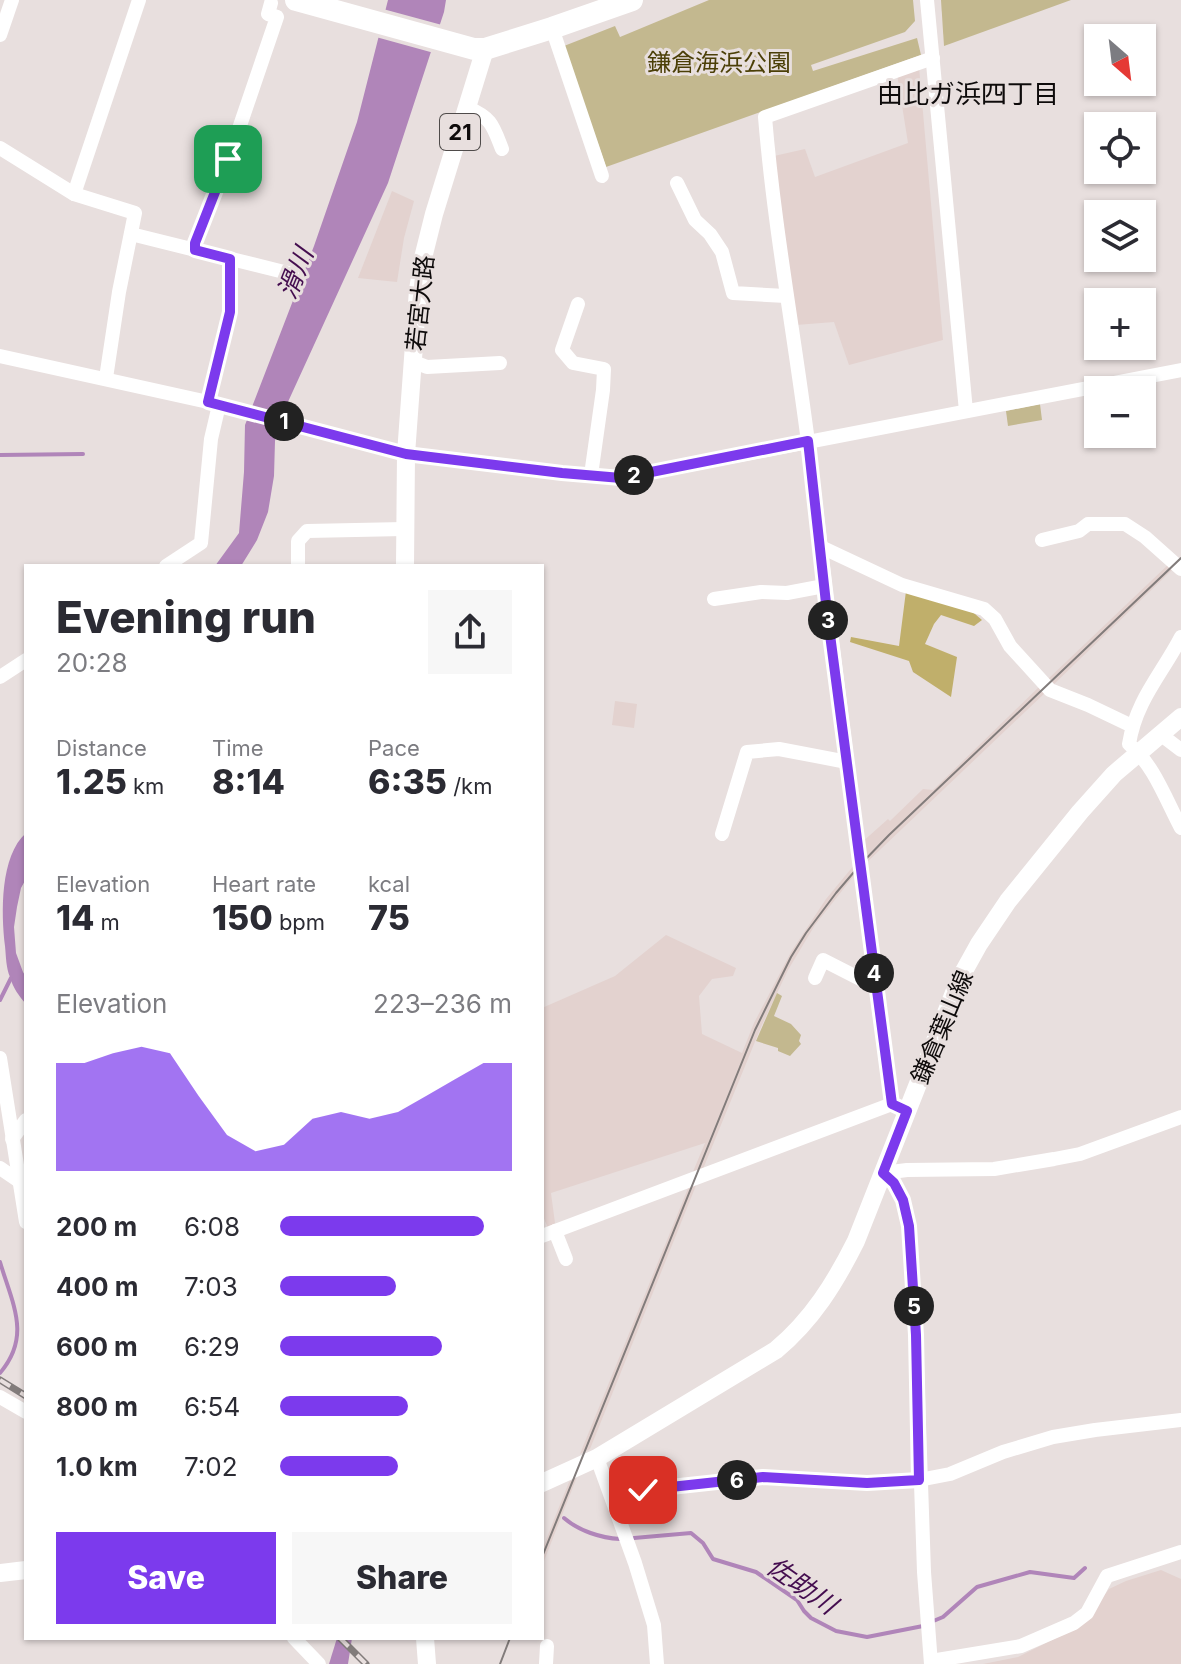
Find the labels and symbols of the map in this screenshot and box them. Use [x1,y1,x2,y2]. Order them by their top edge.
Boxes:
north arrow [1084,24,1156,96]
park label: 鎌倉海浜公園 [647,48,791,77]
district label: 由比ガ浜四丁目 [877,78,1059,109]
road number: 21 [440,114,480,150]
pin [194,125,262,193]
water label: 滑川 [271,240,320,303]
street label: 若宮大路 [401,254,439,352]
pin: 1 [264,401,304,441]
pin: 2 [614,455,654,495]
pin: 3 [808,600,848,640]
pin: 4 [854,953,894,993]
street label: 鎌倉葉山線 [905,966,979,1088]
pin: 5 [894,1286,934,1326]
pin [609,1456,677,1524]
pin: 6 [717,1460,757,1500]
water label: 佐助川 [761,1550,845,1622]

